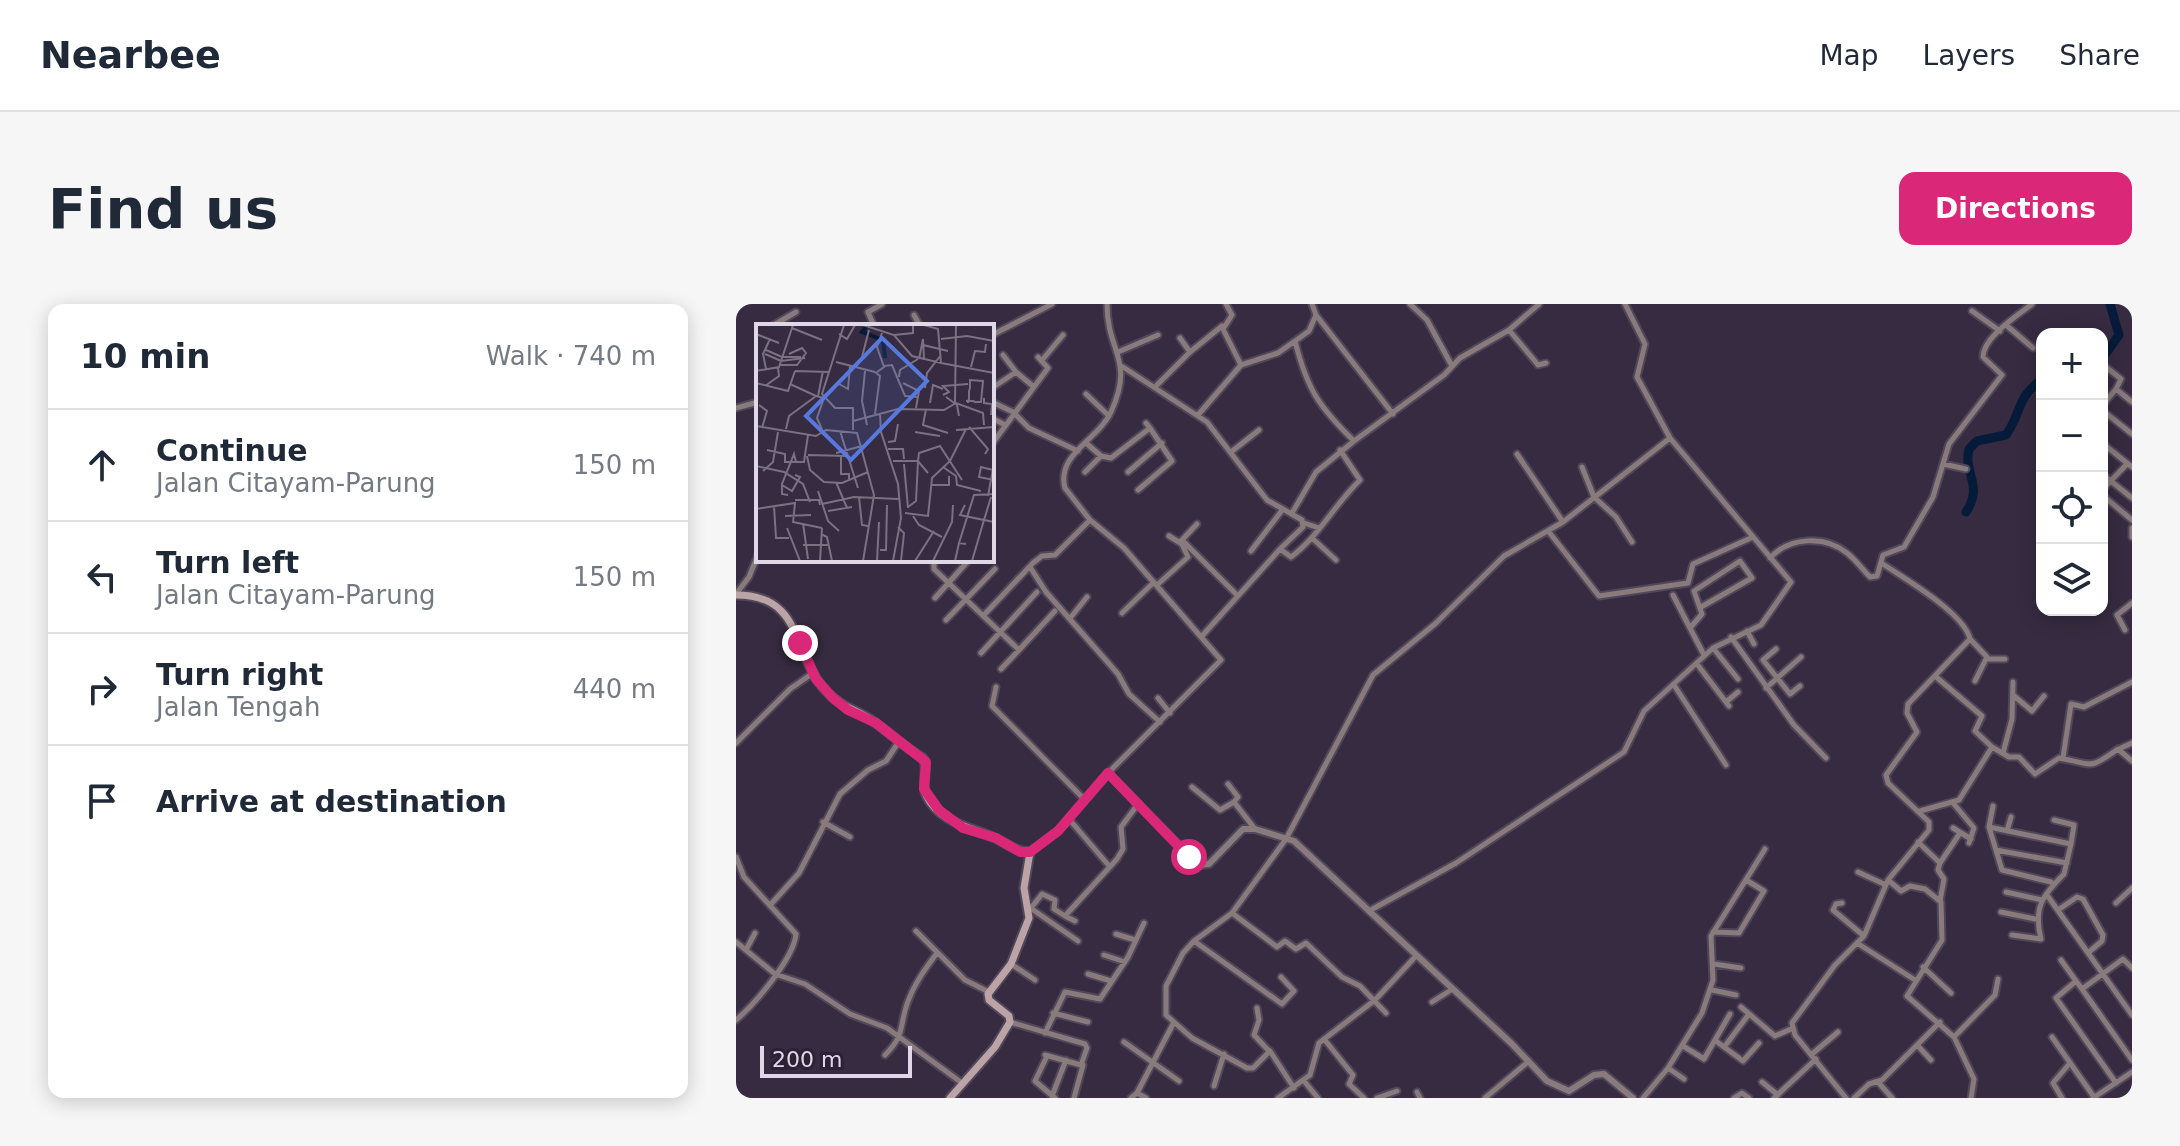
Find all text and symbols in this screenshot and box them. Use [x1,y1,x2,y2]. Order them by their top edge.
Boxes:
text: Nearbee [40,33,221,77]
text: Map [1819,39,1879,72]
text: Layers [1923,39,2015,72]
text: Share [2059,39,2140,72]
button: Directions [1899,172,2132,245]
text: Find us [48,176,278,241]
inset map [756,324,994,562]
map controls [2036,328,2108,616]
button: + [2036,328,2108,400]
text: 10 min [80,336,210,376]
text: Walk · 740 m [486,341,656,371]
button: − [2036,400,2108,472]
text: Continue [156,433,308,468]
icon: ahead [80,443,124,487]
text: 150 m [573,450,656,480]
text: Jalan Citayam-Parung [156,468,436,498]
button: locate [2036,472,2108,544]
button: layers [2036,544,2108,616]
text: Turn left [156,545,299,580]
icon: left [80,555,124,599]
text: 150 m [573,562,656,592]
text: Jalan Citayam-Parung [156,580,436,610]
route end [782,625,818,661]
text: Turn right [156,657,323,692]
icon: right [80,667,124,711]
text: 440 m [573,674,656,704]
text: Jalan Tengah [156,692,320,722]
icon: arrive [80,779,124,823]
text: Arrive at destination [156,784,507,819]
route start [1171,839,1207,875]
scale bar [760,1042,912,1078]
text: 200 m [772,1047,842,1072]

